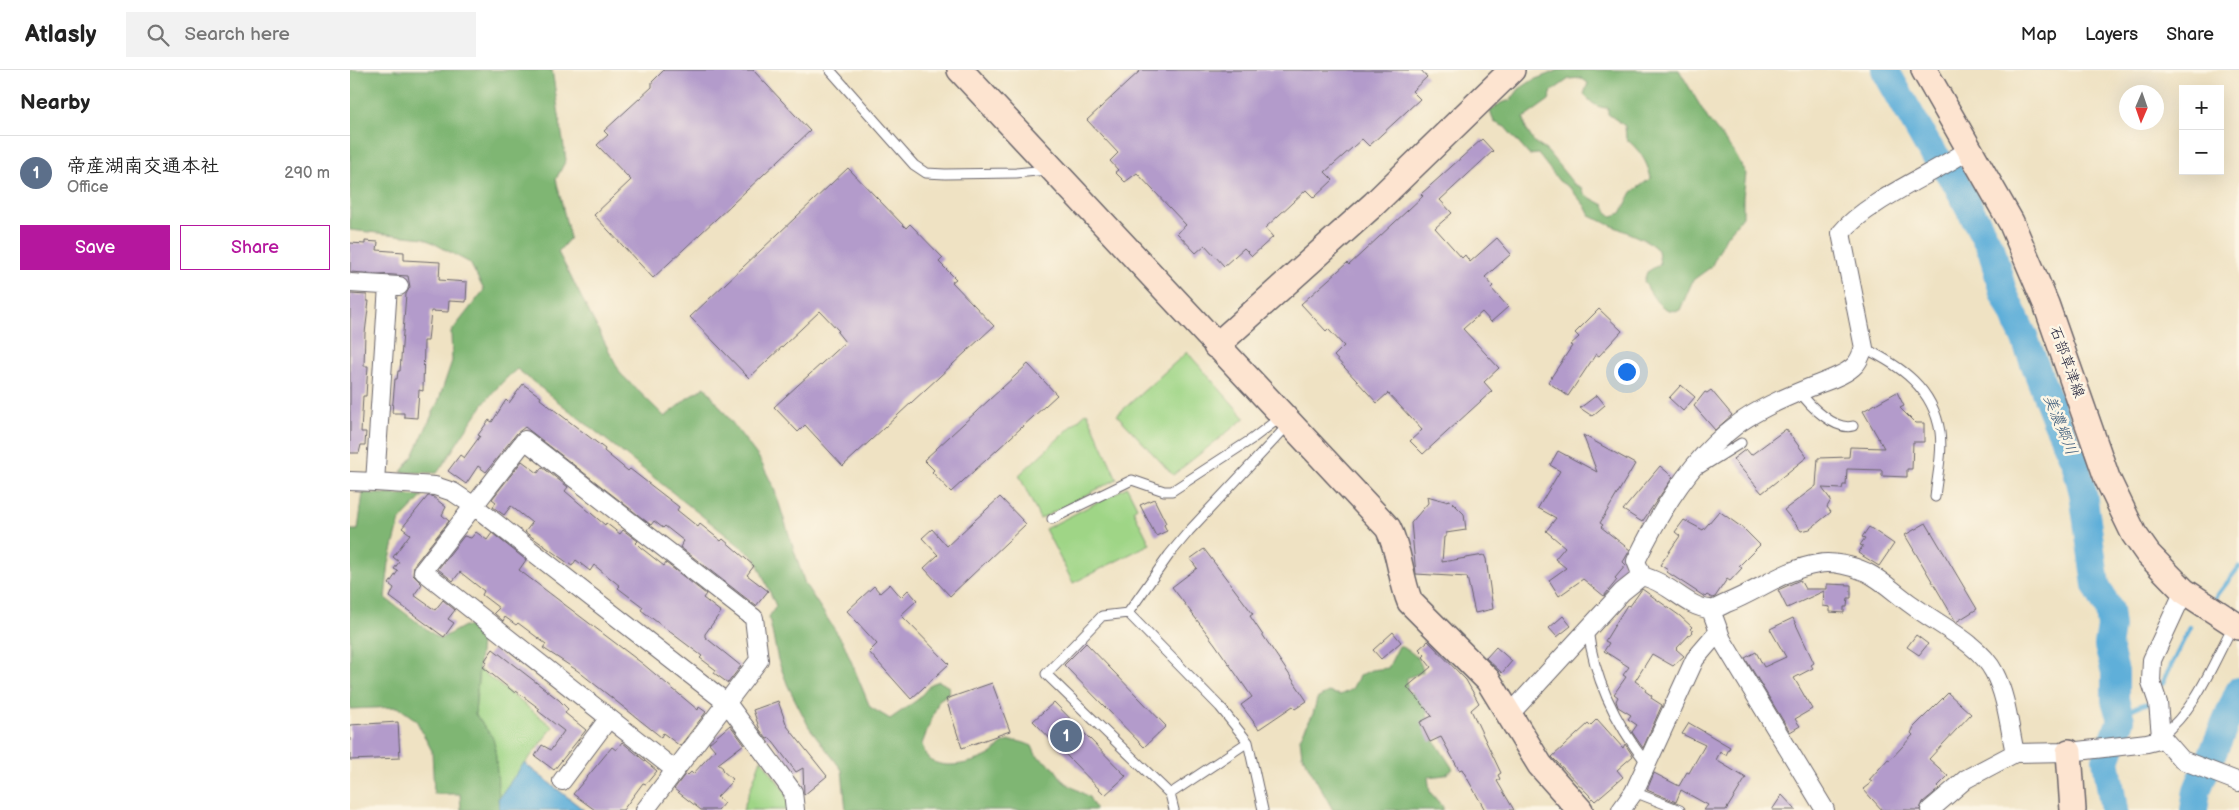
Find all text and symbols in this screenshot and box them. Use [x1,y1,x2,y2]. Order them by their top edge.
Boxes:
search box [126,12,476,57]
text: Atlasly [25,20,96,49]
icon: search [144,21,172,49]
text: Search here [184,23,290,46]
text: Map [2021,24,2057,45]
text: Layers [2085,24,2138,45]
text: Share [2166,24,2214,45]
north arrow [2119,85,2164,130]
map controls [2179,85,2224,175]
button: + [2179,85,2224,130]
text: Nearby [20,90,90,115]
button: − [2179,130,2224,175]
text: 帝産湖南交通本社 [67,155,219,178]
text: 1 [33,164,39,183]
text: 290 m [284,164,330,183]
text: Office [67,178,109,197]
button: Save [20,225,170,270]
button: Share [180,225,330,270]
street label: 石部草津線 [2045,324,2089,400]
your location [1614,359,1640,385]
water label: 美濃郷川 [2039,392,2081,458]
pin: 1 [1050,717,1082,755]

